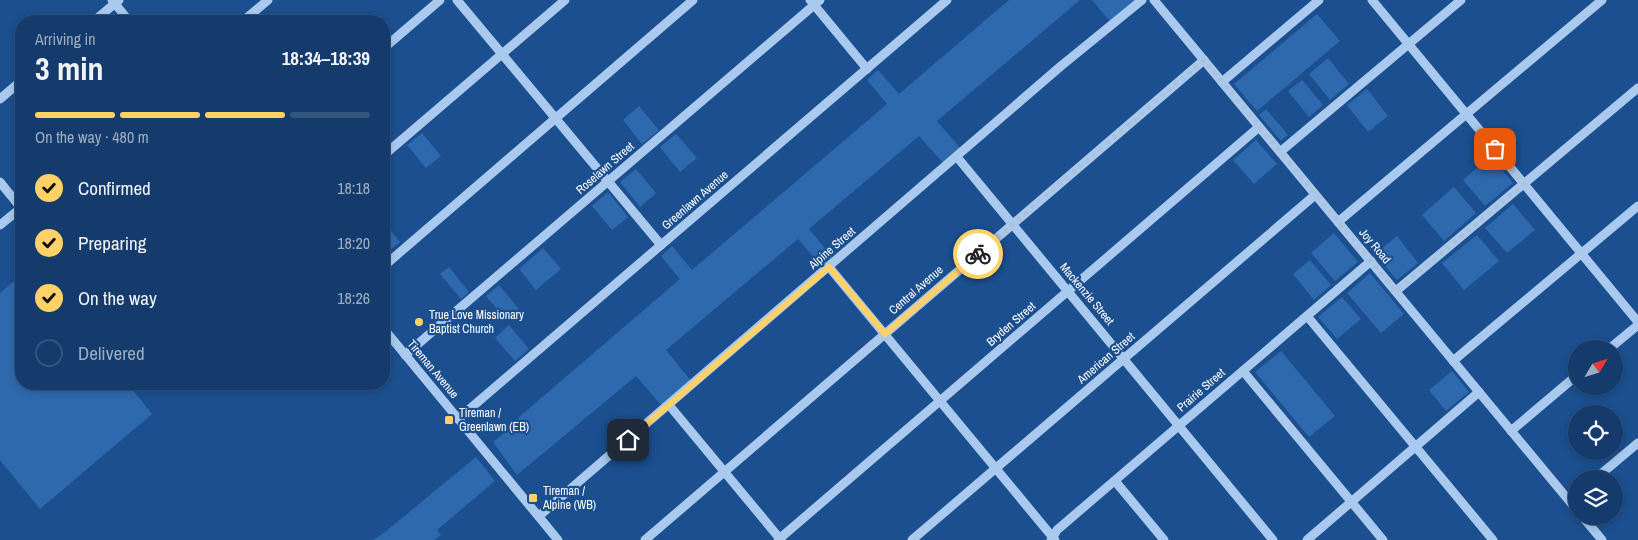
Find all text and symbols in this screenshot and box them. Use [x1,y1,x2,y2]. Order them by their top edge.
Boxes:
text: Arriving in [35,28,96,50]
text: 18:34–18:39 [282,45,370,71]
text: 3 min [35,47,104,90]
text: On the way · 480 m [35,126,149,148]
pin [1474,128,1516,170]
icon: bag [1481,135,1509,163]
street label: Roselawn Street [573,138,638,198]
street label: Greenlawn Avenue [658,167,732,233]
icon: check [35,174,63,202]
text: Confirmed [78,175,151,201]
text: 18:18 [337,177,370,199]
street label: Alpine Street [805,223,859,273]
street label: Joy Road [1356,225,1394,267]
icon: check [35,229,63,257]
courier [953,229,1003,279]
text: Preparing [78,230,146,256]
text: 18:20 [337,232,370,254]
icon: bike [964,240,992,268]
street label: Mackenzie Street [1056,260,1118,329]
street label: Central Avenue [885,262,947,318]
icon: check [35,284,63,312]
text: On the way [78,285,157,311]
text: 18:26 [337,287,370,309]
street label: Bryden Street [983,298,1039,350]
place label: True Love Missionary Baptist Church [429,307,524,337]
marker: True Love Missionary Baptist Church [413,316,425,328]
street label: American Street [1073,328,1138,388]
street label: Tireman Avenue [404,336,462,402]
text: Delivered [78,340,145,366]
north arrow [1568,340,1622,395]
map controls [1568,340,1623,525]
street label: Prairie Street [1174,365,1229,415]
place label: Tireman / Greenlawn (EB) [459,405,529,435]
button: locate [1568,405,1623,460]
marker: Tireman / Greenlawn (EB) [443,414,455,426]
pin [607,419,649,461]
icon: home [614,426,642,454]
button: layers [1568,470,1623,525]
place label: Tireman / Alpine (WB) [542,483,596,513]
marker: Tireman / Alpine (WB) [527,492,539,504]

